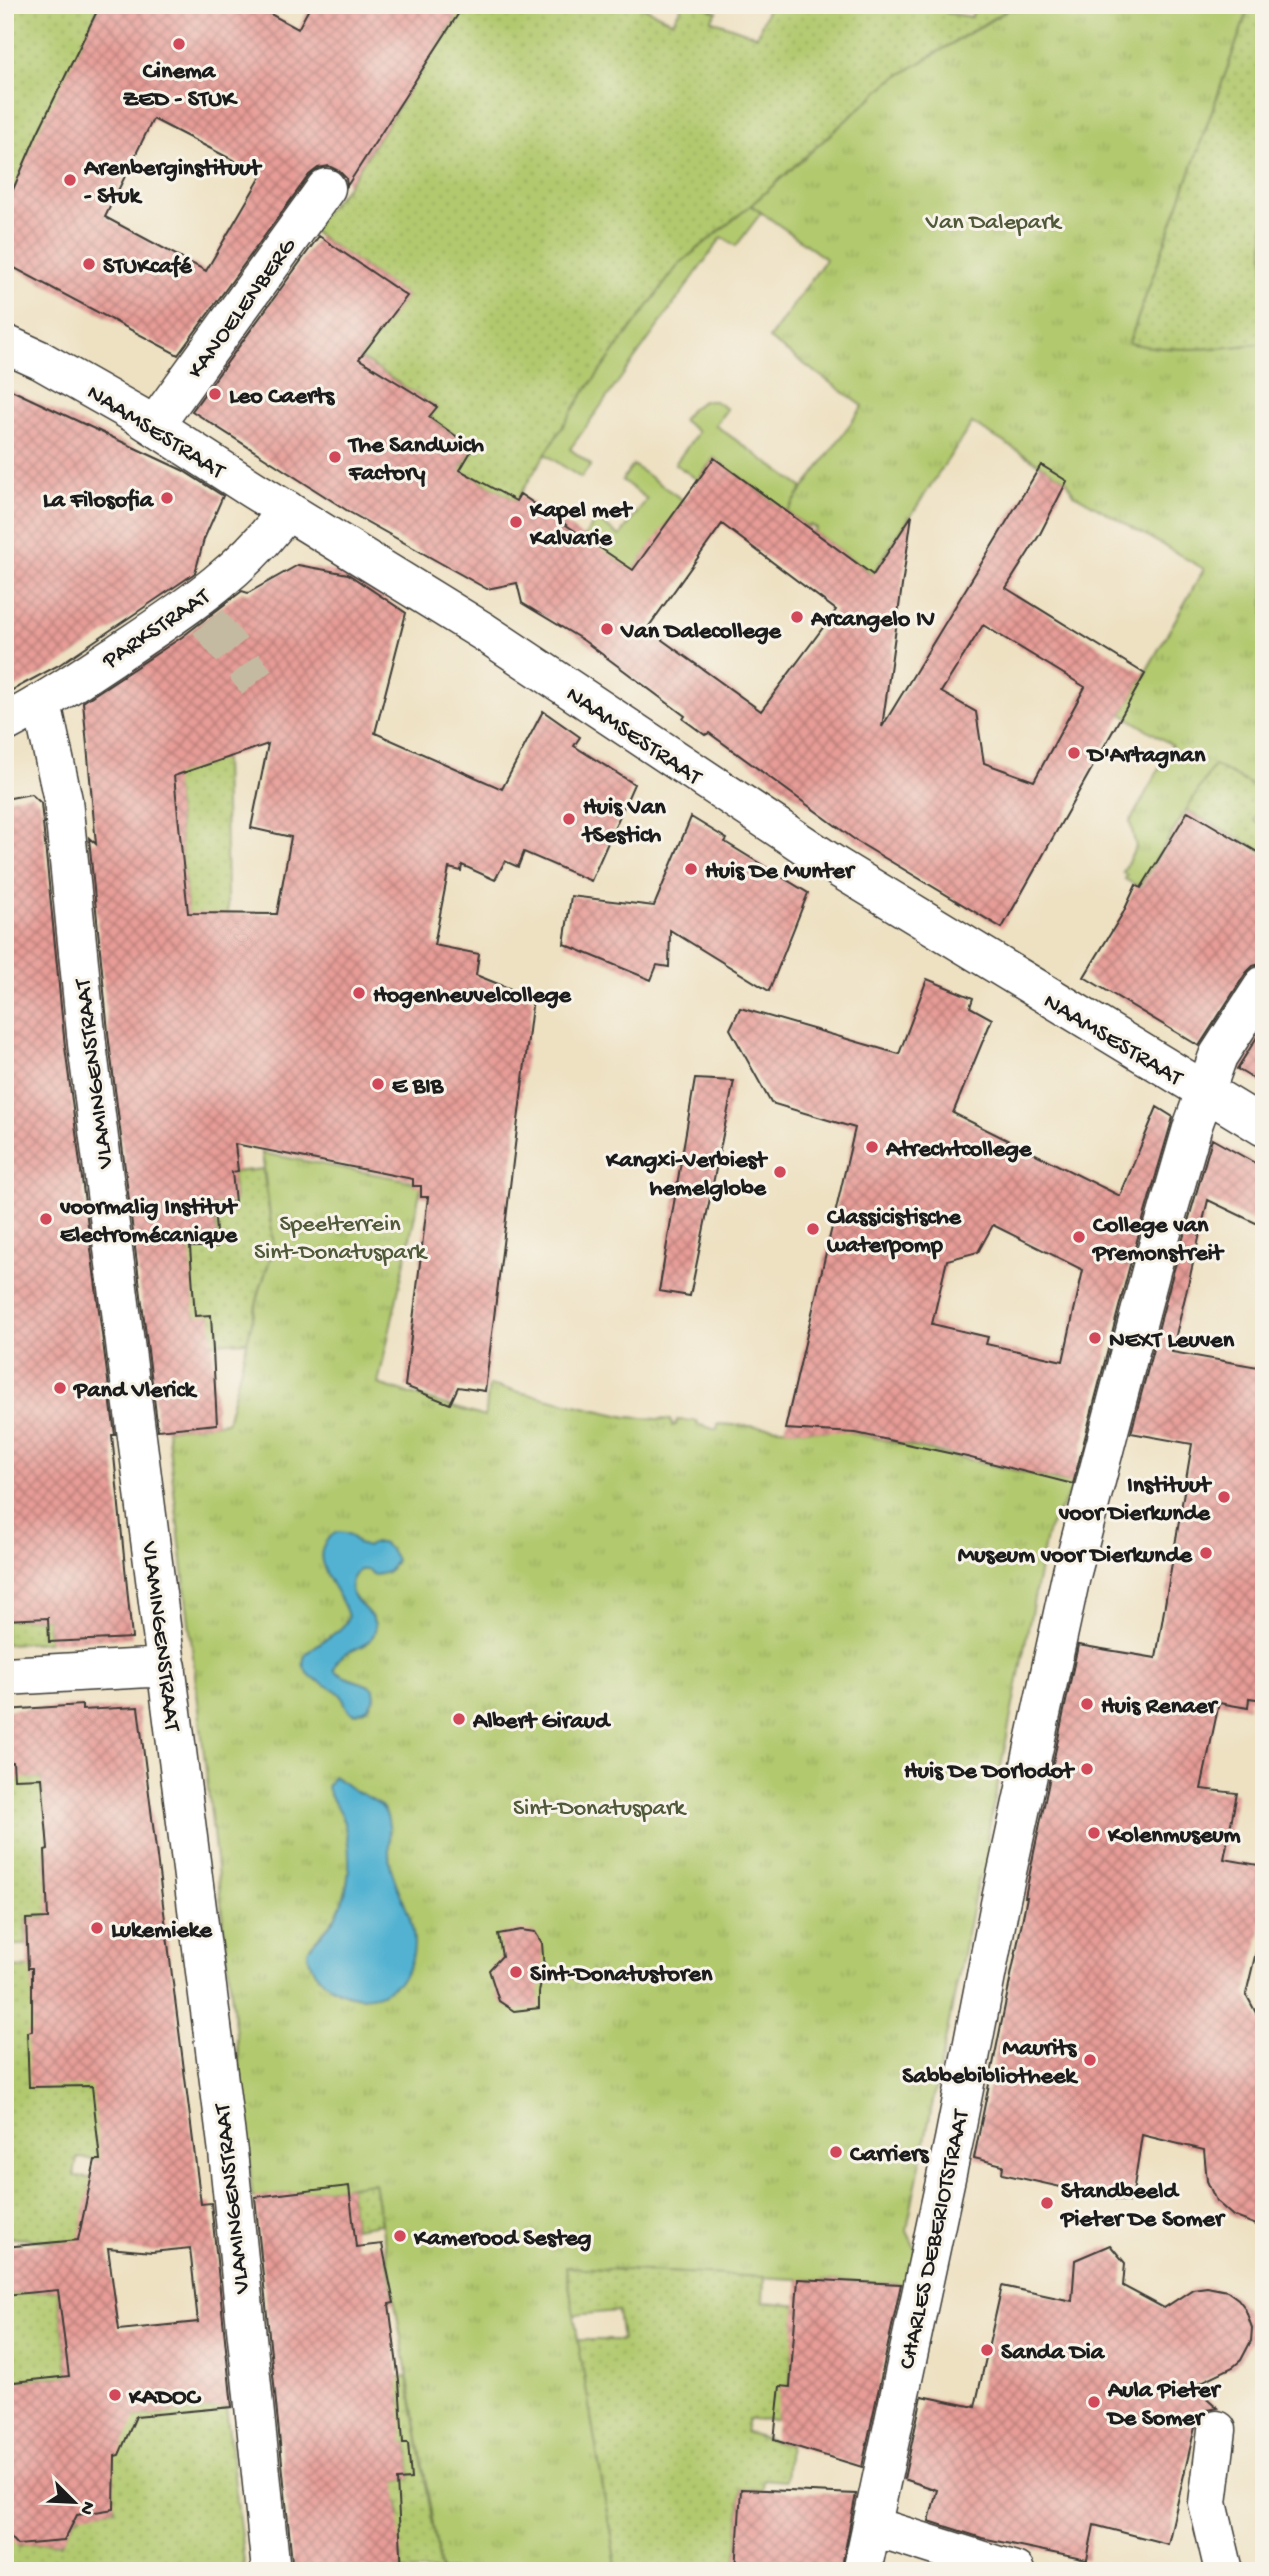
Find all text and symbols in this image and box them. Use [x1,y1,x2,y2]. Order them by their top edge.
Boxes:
marker: Cinema ZED - STUK [171,36,187,52]
place label: Cinema ZED - STUK [123,58,238,115]
place label: Arenberginstituut - Stuk [83,155,262,212]
marker: Arenberginstituut - Stuk [62,172,78,188]
park label: Van Dalepark [925,209,1063,238]
street label: KANOELENBERG [182,232,304,385]
place label: STUKcafé [103,253,193,282]
marker: STUKcafé [81,256,97,272]
street label: NAAMSESTRAAT [81,379,231,488]
place label: Leo Caerts [229,383,335,412]
marker: Leo Caerts [207,386,223,402]
place label: The Sandwich Factory [347,432,484,489]
marker: The Sandwich Factory [327,449,343,465]
place label: La Filosofia [43,487,155,516]
marker: La Filosofia [159,490,175,506]
place label: Kapel met Kalvarie [529,497,633,554]
marker: Kapel met Kalvarie [508,514,524,530]
street label: PARKSTRAAT [97,582,218,677]
place label: Arcangelo IV [810,606,935,635]
marker: Arcangelo IV [789,609,805,625]
place label: Van Dalecollege [620,618,783,647]
marker: Van Dalecollege [599,621,615,637]
street label: NAAMSESTRAAT [560,681,708,794]
place label: D'Artagnan [1086,742,1206,771]
marker: D'Artagnan [1066,745,1082,761]
place label: Huis Van tSestich [581,794,666,851]
marker: Huis Van tSestich [561,811,577,827]
place label: Huis De Munter [705,858,856,887]
marker: Huis De Munter [683,861,699,877]
street label: VLAMINGENSTRAAT [69,975,122,1171]
place label: Hogenheuvelcollege [373,982,573,1011]
marker: Hogenheuvelcollege [351,985,367,1001]
street label: NAAMSESTRAAT [1037,988,1189,1095]
place label: E BIB [392,1073,445,1102]
marker: E BIB [370,1076,386,1092]
place label: Atrechtcollege [885,1136,1033,1165]
marker: Atrechtcollege [864,1139,880,1155]
place label: Kangxi-Verbiest hemelglobe [605,1147,768,1204]
marker: Kangxi-Verbiest hemelglobe [772,1164,788,1180]
place label: voormalig Institut Electromécanique [59,1194,239,1251]
place label: Classicistische waterpomp [827,1204,963,1261]
marker: voormalig Institut Electromécanique [38,1211,54,1227]
park label: Speelterrein Sint-Donatuspark [254,1211,428,1268]
place label: College van Premonstreit [1091,1212,1225,1269]
marker: Classicistische waterpomp [805,1221,821,1237]
marker: College van Premonstreit [1071,1229,1087,1245]
place label: NEXT Leuven [1109,1327,1235,1356]
marker: NEXT Leuven [1087,1330,1103,1346]
place label: Pand Vlerick [72,1377,199,1406]
marker: Pand Vlerick [52,1380,68,1396]
place label: Instituut voor Dierkunde [1058,1472,1212,1529]
marker: Instituut voor Dierkunde [1216,1489,1232,1505]
street label: VLAMINGENSTRAAT [133,1539,186,1735]
place label: Museum voor Dierkunde [958,1542,1194,1571]
marker: Museum voor Dierkunde [1198,1545,1214,1561]
place label: Huis Renaer [1101,1693,1219,1722]
marker: Huis Renaer [1079,1696,1095,1712]
place label: Albert Giraud [472,1708,612,1737]
marker: Albert Giraud [451,1711,467,1727]
place label: Huis De Dorlodot [904,1758,1075,1787]
marker: Huis De Dorlodot [1079,1761,1095,1777]
park label: Sint-Donatuspark [513,1795,687,1824]
place label: Kolenmuseum [1107,1822,1241,1851]
marker: Kolenmuseum [1086,1825,1102,1841]
place label: Lukemieke [111,1917,213,1946]
marker: Lukemieke [89,1920,105,1936]
place label: Sint-Donatustoren [530,1961,713,1990]
marker: Sint-Donatustoren [508,1964,524,1980]
place label: Maurits Sabbebibliotheek [902,2035,1079,2092]
marker: Maurits Sabbebibliotheek [1082,2052,1098,2068]
street label: VLAMINGENSTRAAT [209,2101,258,2296]
street label: CHARLES DEBERIOTSTRAAT [894,2106,977,2372]
place label: Carriers [850,2141,929,2170]
marker: Carriers [828,2144,844,2160]
place label: Standbeeld Pieter De Somer [1059,2178,1226,2235]
marker: Standbeeld Pieter De Somer [1039,2195,1055,2211]
place label: Kamerood Sesteg [413,2225,592,2254]
marker: Kamerood Sesteg [392,2228,408,2244]
place label: Sanda Dia [1001,2339,1106,2368]
marker: Sanda Dia [979,2342,995,2358]
place label: Aula Pieter De Somer [1106,2377,1222,2434]
place label: KADOC [128,2384,201,2413]
marker: KADOC [107,2387,123,2403]
marker: Aula Pieter De Somer [1086,2394,1102,2410]
north arrow [38,2468,108,2538]
text: N [73,2497,99,2518]

